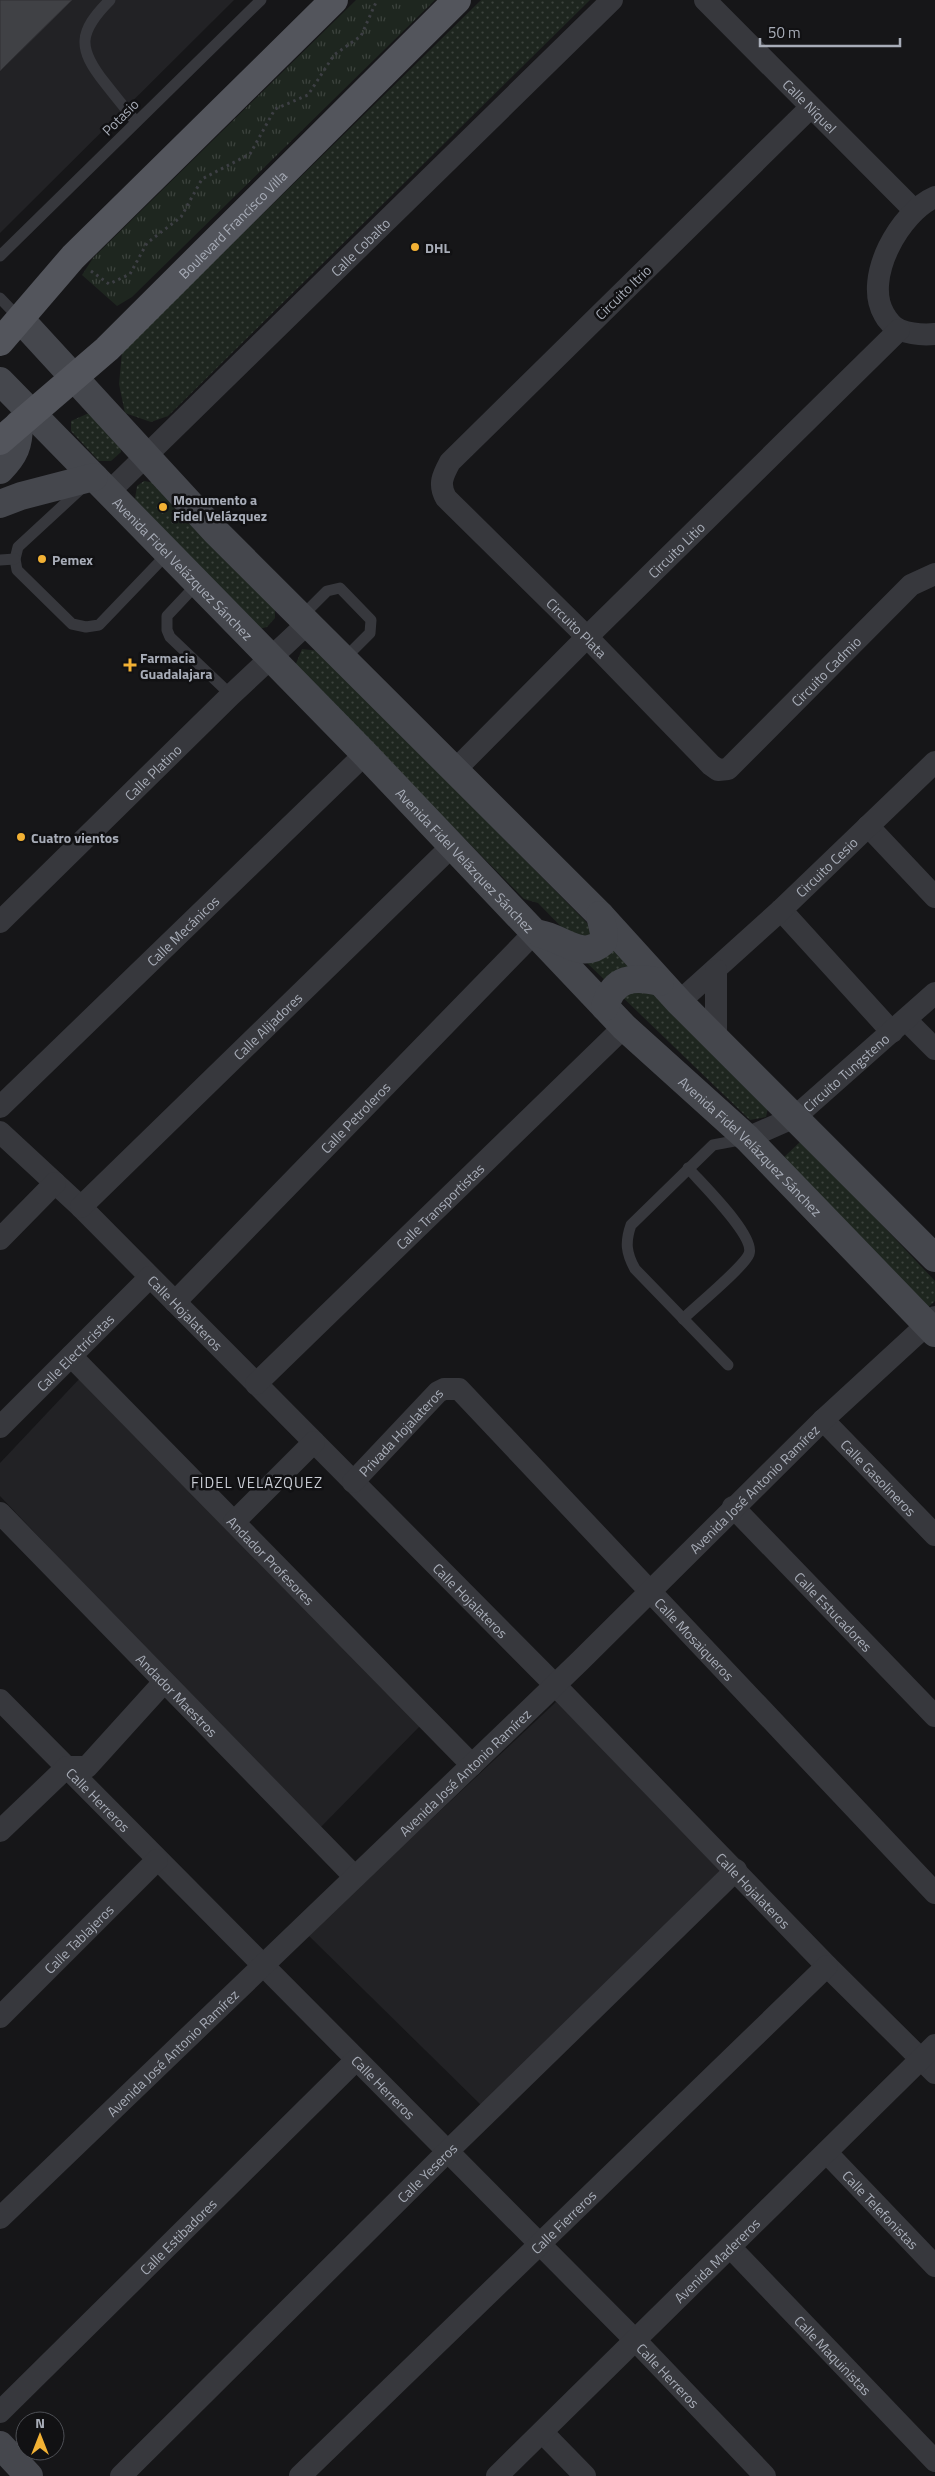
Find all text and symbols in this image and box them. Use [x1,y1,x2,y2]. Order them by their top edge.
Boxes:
scale bar [760,15,900,47]
text: 50 m [768,21,801,44]
street label: Calle Níquel [778,74,842,137]
street label: Potasio [97,94,143,140]
street label: Boulevard Francisco Villa [173,165,291,283]
street label: Calle Cobalto [325,212,394,281]
place label: DHL [425,237,450,258]
marker: DHL [409,241,421,253]
street label: Circuito Itrio [590,260,656,324]
place label: Monumento a Fidel Velázquez [173,489,267,526]
street label: Avenida Fidel Velázquez Sánchez [108,492,258,645]
marker: Monumento a Fidel Velázquez [157,501,169,513]
street label: Circuito Litio [643,517,709,583]
place label: Pemex [52,549,93,570]
marker: Pemex [36,553,48,565]
street label: Circuito Plata [542,593,612,662]
street label: Circuito Cadmio [786,631,865,711]
place label: Farmacia Guadalajara [140,647,212,684]
marker: Farmacia Guadalajara [124,659,136,671]
street label: Calle Platino [119,739,186,805]
street label: Avenida Fidel Velázquez Sánchez [391,783,540,937]
place label: Cuatro vientos [31,827,119,848]
marker: Cuatro vientos [15,831,27,843]
street label: Circuito Cesio [790,832,862,902]
street label: Calle Mecánicos [142,890,224,971]
street label: Calle Alijadores [228,987,307,1064]
street label: Circuito Tungsteno [798,1028,893,1116]
street label: Avenida Fidel Velázquez Sánchez [674,1071,827,1221]
street label: Calle Petroleros [315,1077,395,1158]
street label: Calle Transportistas [391,1158,489,1254]
street label: Calle Hojalateros [143,1270,228,1355]
street label: Calle Electricistas [31,1308,119,1396]
street label: Privada Hojalateros [353,1383,448,1481]
street label: Avenida José Antonio Ramírez [684,1419,824,1558]
street label: Calle Gasolineros [836,1434,921,1521]
district label: FIDEL VELAZQUEZ [191,1471,323,1494]
street label: Andador Profesores [223,1511,320,1609]
street label: Calle Hojalateros [428,1558,513,1643]
street label: Calle Estucadores [790,1567,878,1656]
street label: Calle Mosaiqueros [650,1592,739,1685]
street label: Andador Maestros [132,1648,223,1741]
street label: Avenida José Antonio Ramírez [394,1703,535,1840]
street label: Calle Herreros [62,1763,135,1836]
street label: Calle Hojalateros [712,1847,796,1933]
street label: Calle Tablajeros [39,1899,118,1978]
street label: Avenida José Antonio Ramírez [102,1984,243,2121]
street label: Calle Herreros [347,2050,421,2124]
street label: Calle Yeseros [392,2138,461,2207]
street label: Calle Telefonistas [838,2165,924,2254]
street label: Calle Fierreros [525,2185,601,2258]
street label: Calle Estibadores [134,2193,221,2279]
street label: Avenida Madereros [669,2213,764,2307]
street label: Calle Maquinistas [790,2310,877,2400]
street label: Calle Herreros [632,2338,705,2412]
north arrow [15,2411,65,2461]
text: N [35,2412,45,2433]

